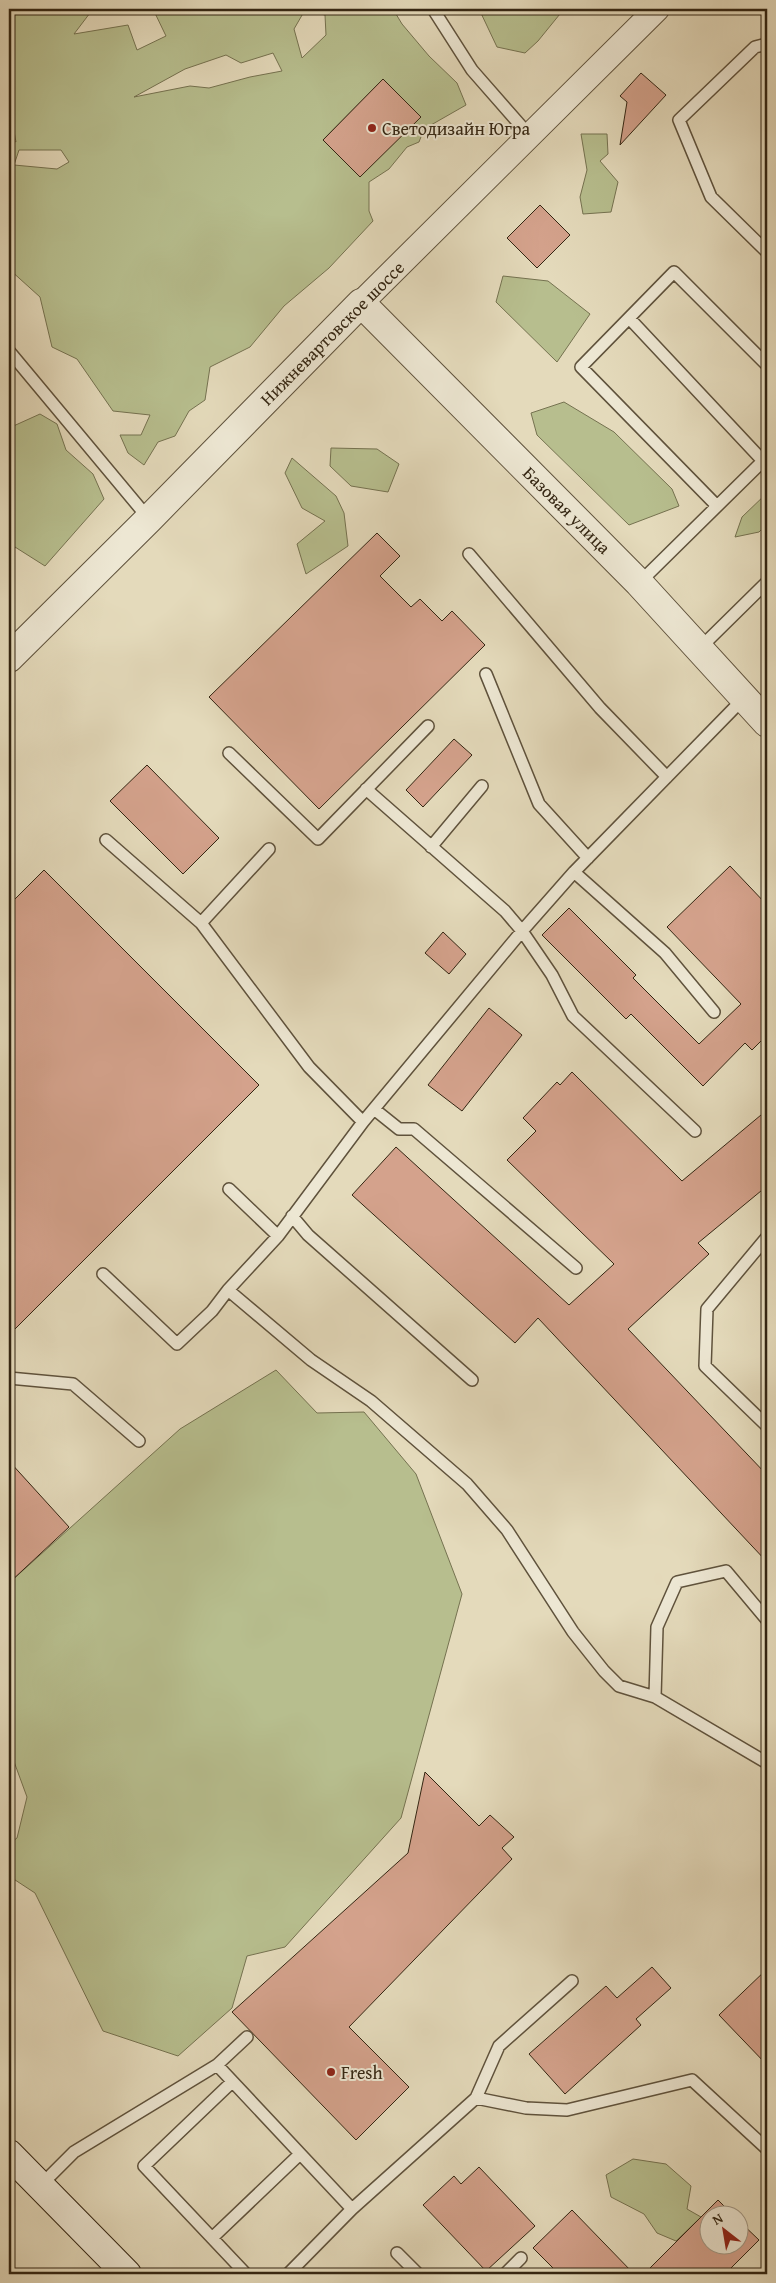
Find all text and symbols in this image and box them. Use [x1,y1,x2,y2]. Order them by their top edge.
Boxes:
place label: Светодизайн Югра [382,115,531,142]
marker: Светодизайн Югра [366,122,378,134]
street label: Нижневартовское шоссе [254,255,410,411]
street label: Базовая улица [517,460,617,560]
place label: Fresh [341,2059,383,2086]
marker: Fresh [325,2066,337,2078]
north arrow [698,2206,748,2256]
text: N [708,2208,727,2230]

